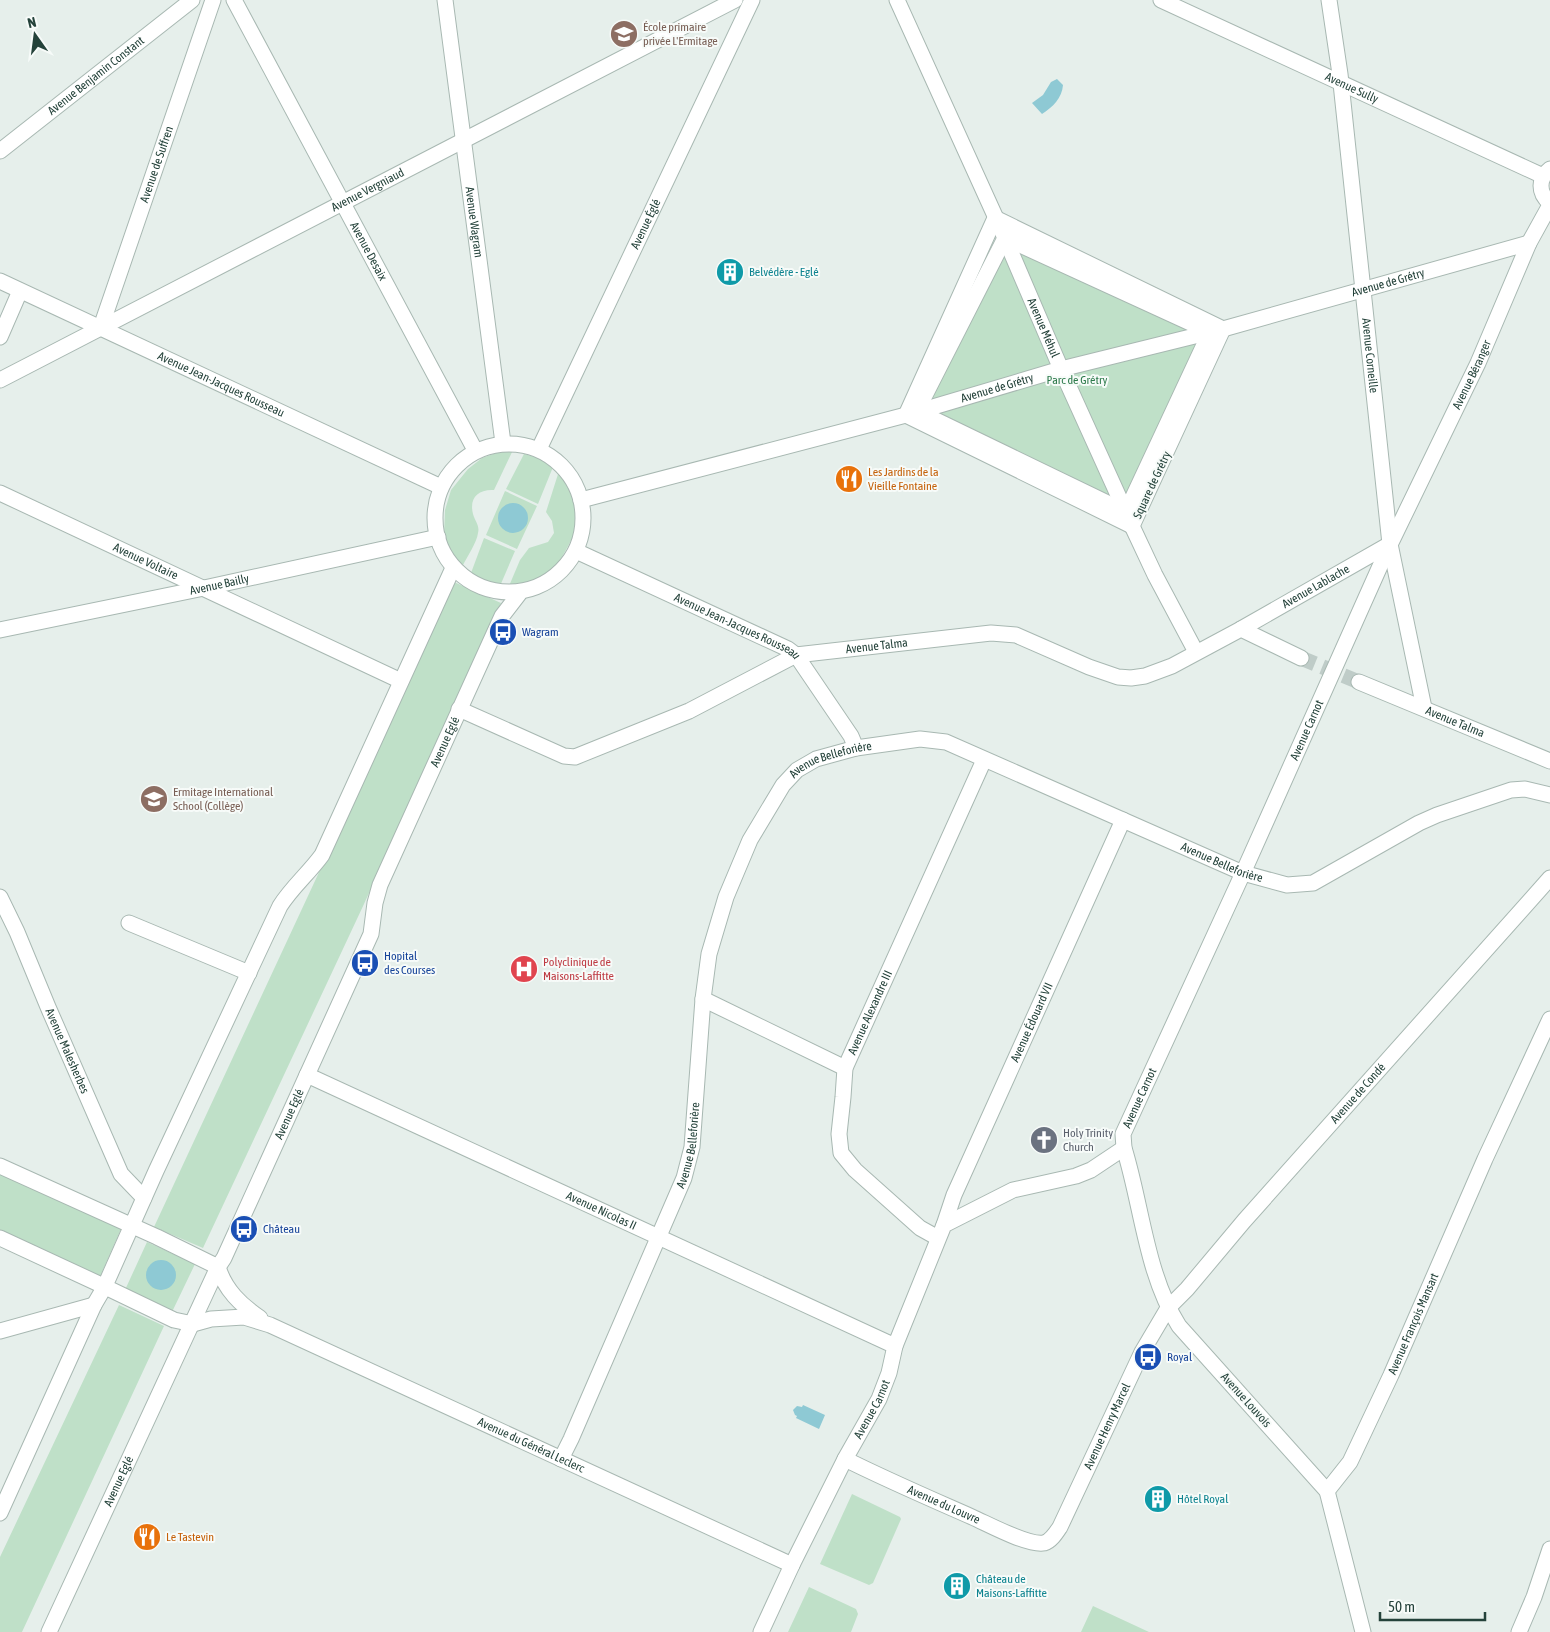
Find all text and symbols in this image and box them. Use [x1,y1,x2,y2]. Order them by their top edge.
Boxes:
north arrow [10,10,60,60]
text: N [26,14,38,31]
school or university icon: École primaire privée L'Ermitage [609,19,639,49]
place label: École primaire privée L'Ermitage [643,20,718,48]
street label: Avenue Benjamin Constant [45,33,147,118]
street label: Avenue Sully [1323,70,1381,106]
street label: Avenue de Suffren [137,124,176,204]
street label: Avenue Vergniaud [329,165,406,214]
street label: Avenue Wagram [462,186,486,258]
street label: Avenue Églé [628,197,664,251]
street label: Avenue Desaix [347,219,390,283]
building icon: Belvédère - Eglé [715,257,745,287]
place label: Belvédère - Eglé [749,265,819,279]
street label: Avenue de Grétry [1350,266,1426,299]
street label: Avenue Méhul [1025,296,1063,360]
street label: Avenue Corneille [1359,317,1381,394]
street label: Avenue Béranger [1450,338,1494,412]
street label: Avenue Jean-Jacques Rousseau [156,349,287,420]
street label: Avenue de Grétry [959,371,1035,405]
park label: Parc de Grétry [1047,373,1108,387]
street label: Square de Grétry [1130,449,1174,521]
restaurant icon: Les Jardins de la Vieille Fontaine [834,464,864,494]
place label: Les Jardins de la Vieille Fontaine [868,465,939,493]
street label: Avenue Voltaire [111,540,180,583]
street label: Avenue Lablache [1279,562,1352,611]
street label: Avenue Bailly [189,571,250,598]
street label: Avenue Jean-Jacques Rousseau [672,590,804,662]
bus stop icon: Wagram [488,617,518,647]
place label: Wagram [522,625,559,639]
street label: Avenue Talma [845,635,908,656]
street label: Avenue Carnot [1287,697,1327,762]
street label: Avenue Talma [1424,703,1487,740]
street label: Avenue Eglé [427,714,462,769]
street label: Avenue Belleforière [786,739,873,781]
school or university icon: Ermitage International School (Collège) [139,784,169,814]
place label: Ermitage International School (Collège) [173,785,274,813]
street label: Avenue Belleforière [1179,839,1264,885]
bus stop icon: Hopital des Courses [350,948,380,978]
place label: Hopital des Courses [384,949,435,977]
hospital icon: Polyclinique de Maisons-Laffitte [509,954,539,984]
place label: Polyclinique de Maisons-Laffitte [543,955,614,983]
street label: Avenue Alexandre III [845,968,895,1057]
street label: Avenue Édouard VII [1008,980,1056,1064]
street label: Avenue Malesherbes [42,1006,92,1096]
street label: Avenue de Condé [1327,1060,1388,1126]
street label: Avenue Carnot [1120,1065,1160,1130]
street label: Avenue Eglé [272,1087,307,1142]
street label: Avenue Belleforière [673,1102,702,1190]
church icon: Holy Trinity Church [1029,1125,1059,1155]
place label: Holy Trinity Church [1063,1126,1113,1154]
street label: Avenue Nicolas II [564,1188,639,1233]
bus stop icon: Château [229,1214,259,1244]
place label: Château [263,1222,300,1236]
street label: Avenue François Mansart [1385,1270,1442,1377]
bus stop icon: Royal [1133,1342,1163,1372]
place label: Royal [1167,1350,1193,1364]
street label: Avenue Louvois [1218,1370,1274,1430]
street label: Avenue Carnot [851,1377,893,1441]
street label: Avenue Henry Marcel [1081,1380,1134,1472]
street label: Avenue du Général Leclerc [475,1414,587,1476]
street label: Avenue Eglé [101,1454,136,1509]
street label: Avenue du Louvre [905,1482,982,1527]
building icon: Hôtel Royal [1143,1484,1173,1514]
place label: Hôtel Royal [1177,1492,1229,1506]
restaurant icon: Le Tastevin [132,1522,162,1552]
place label: Le Tastevin [166,1530,214,1544]
building icon: Château de Maisons-Laffitte [942,1571,972,1601]
place label: Château de Maisons-Laffitte [976,1572,1047,1600]
scale bar [1380,1590,1485,1622]
text: 50 m [1388,1598,1415,1615]

